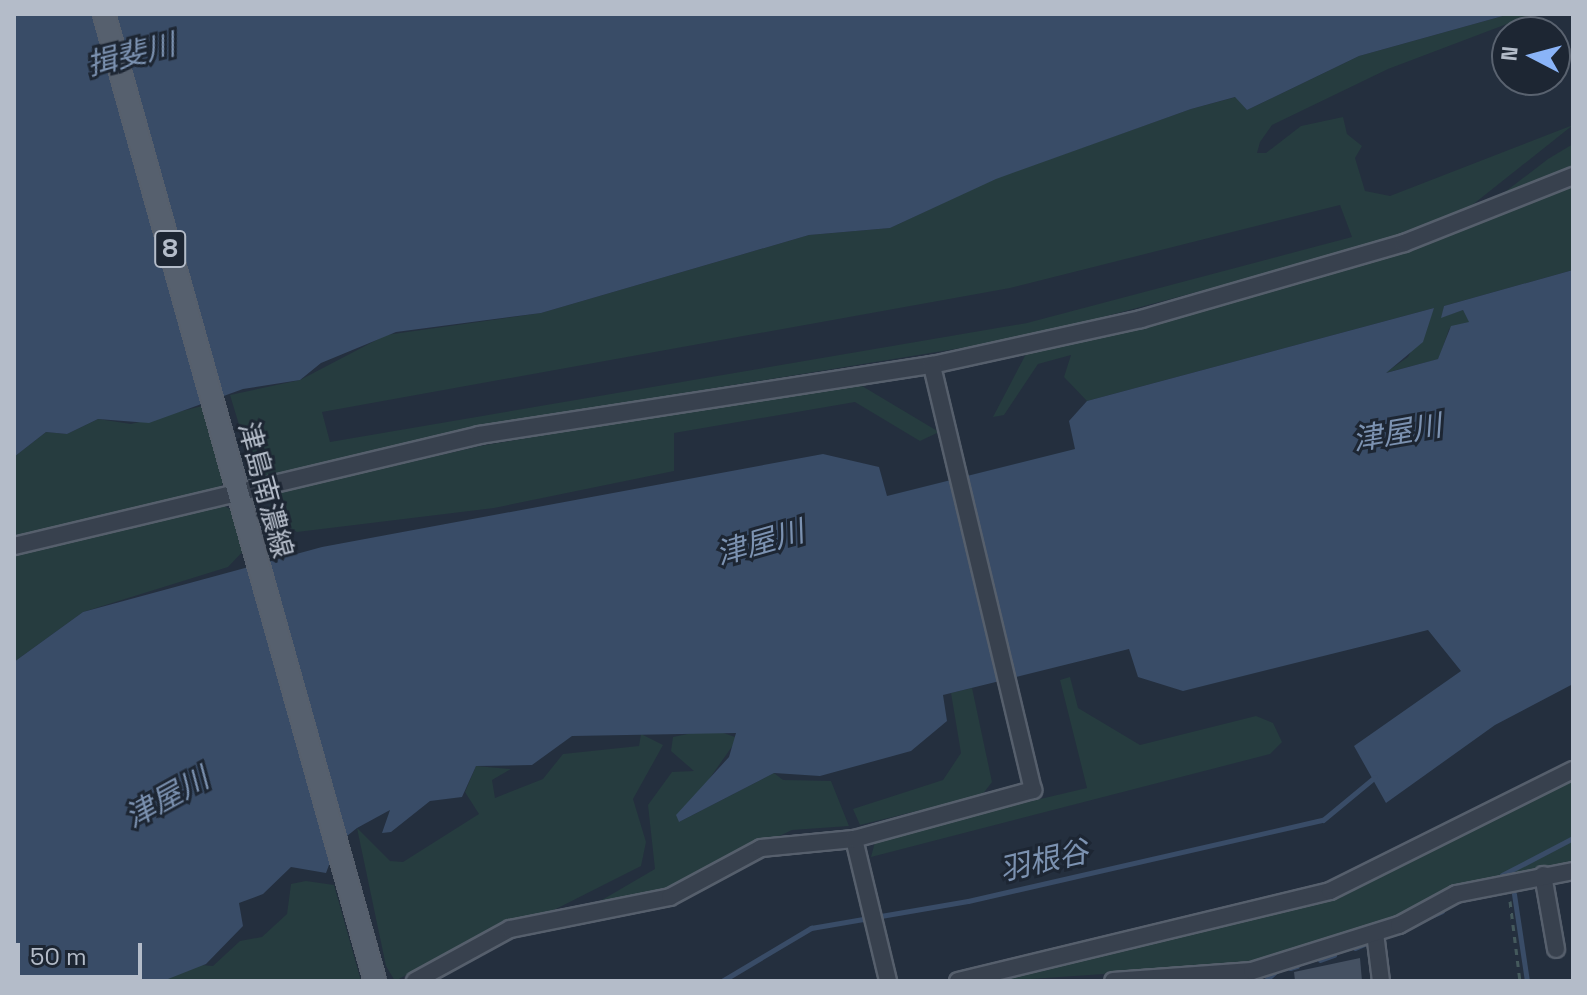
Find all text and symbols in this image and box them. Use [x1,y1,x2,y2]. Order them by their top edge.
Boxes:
north arrow [1491,16,1571,96]
water label: 揖斐川 [83,27,179,83]
text: N [1494,45,1524,62]
road number: 8 [154,227,186,271]
water label: 津屋川 [1350,407,1444,459]
street label: 津島南濃線 [232,418,300,562]
water label: 津屋川 [712,513,808,573]
water label: 津屋川 [119,760,215,836]
water label: 羽根谷 [996,833,1092,889]
scale bar [20,927,146,977]
text: 50 m [30,941,87,972]

